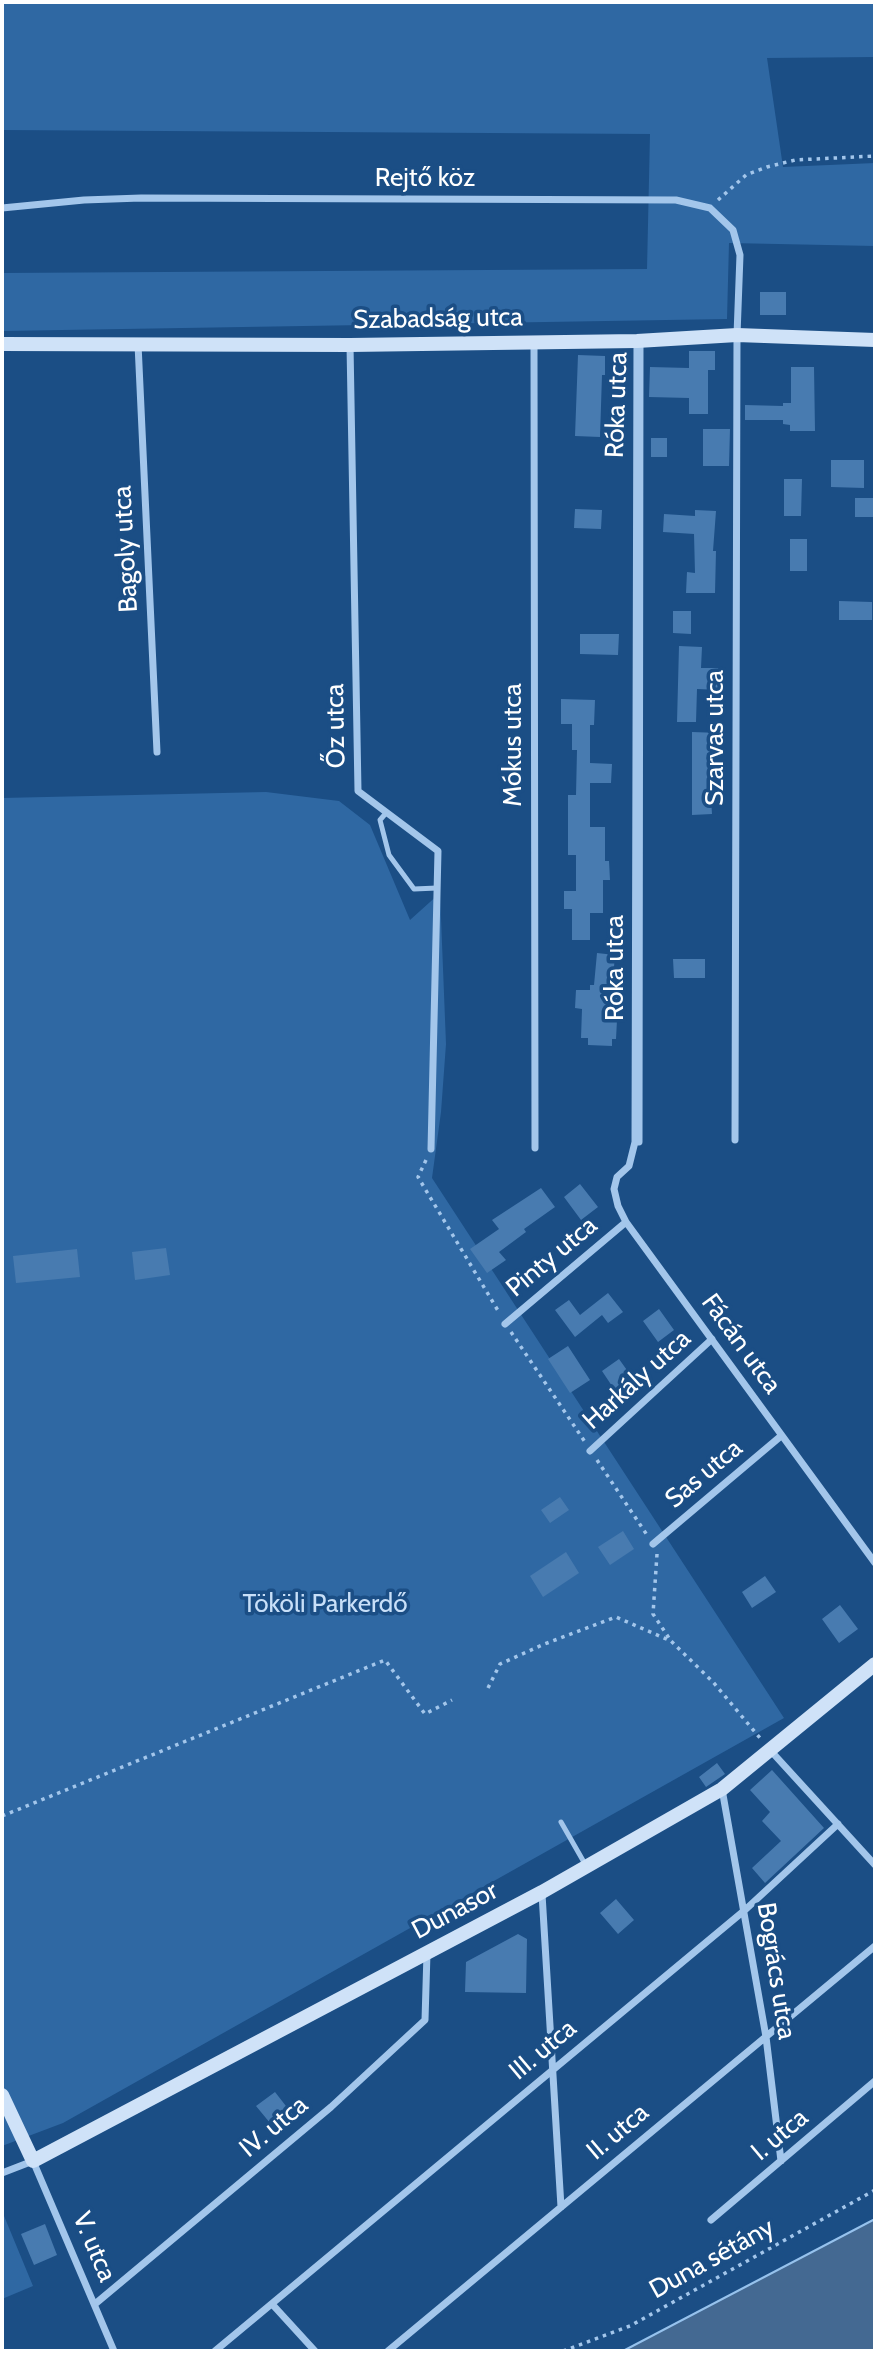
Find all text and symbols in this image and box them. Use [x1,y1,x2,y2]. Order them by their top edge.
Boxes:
street label: Rejtő köz [375,162,475,194]
street label: Szabadság utca [353,302,523,336]
street label: Róka utca [600,352,634,458]
street label: Bagoly utca [107,485,145,613]
street label: Szarvas utca [699,670,731,806]
street label: Őz utca [320,683,352,769]
street label: Mókus utca [497,683,529,807]
street label: Róka utca [599,915,631,1021]
street label: Pinty utca [500,1210,604,1304]
street label: Fácán utca [694,1288,788,1400]
street label: Harkály utca [577,1323,697,1437]
street label: Sas utca [659,1433,749,1515]
park label: Tököli Parkerdő [242,1588,408,1620]
street label: Dunasor [407,1875,503,1947]
street label: Bogrács utca [750,1900,802,2042]
street label: III. utca [503,2013,583,2087]
street label: IV. utca [234,2090,314,2164]
street label: II. utca [581,2097,655,2167]
street label: I. utca [745,2102,815,2168]
street label: V. utca [65,2208,123,2286]
street label: Duna sétány [644,2212,780,2306]

